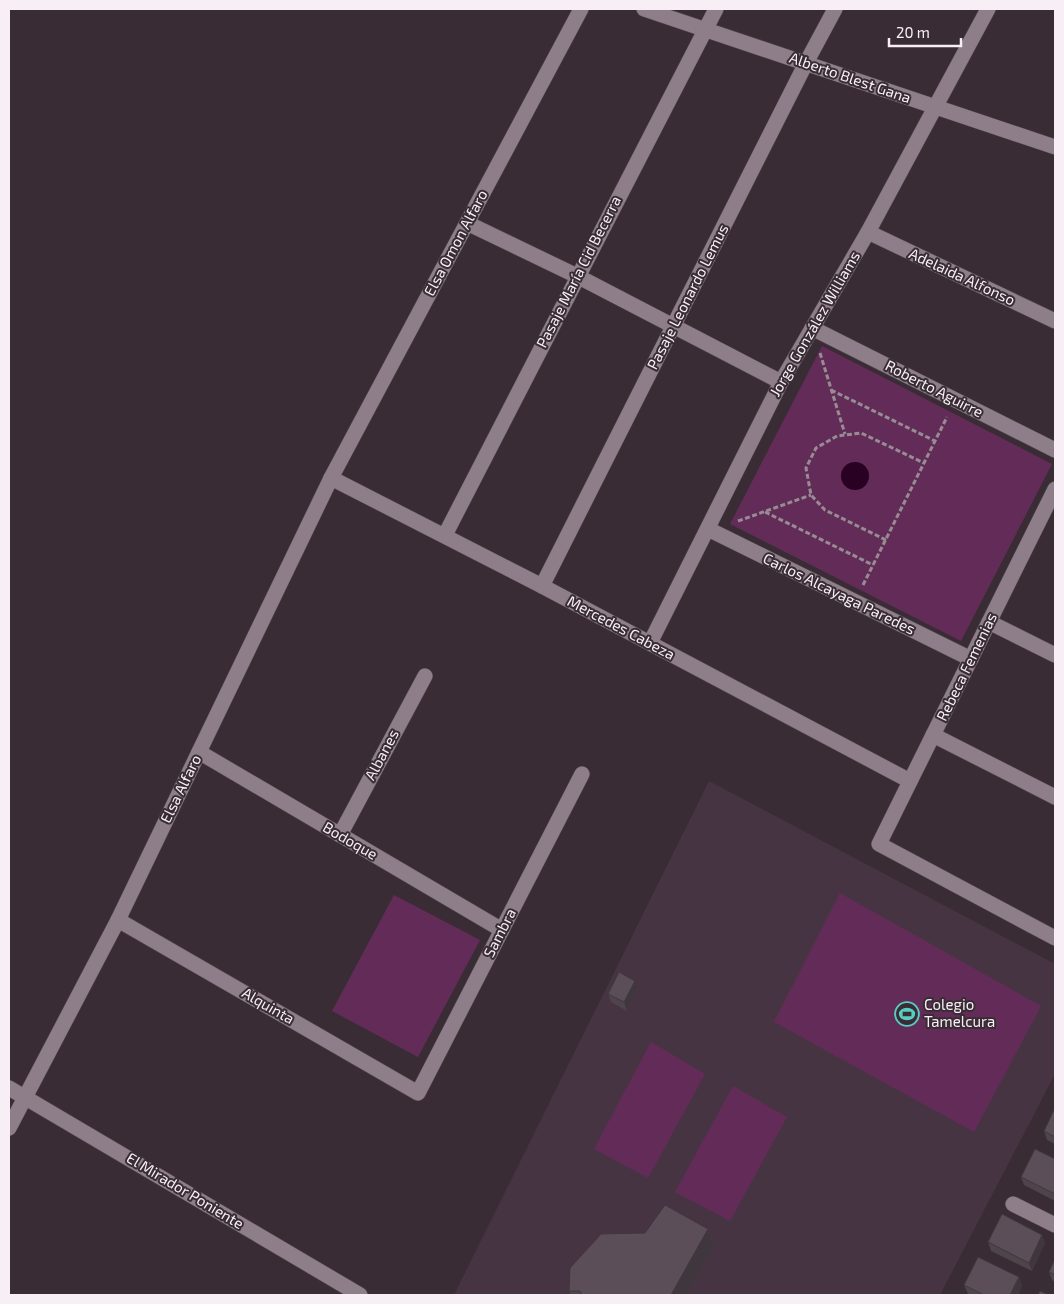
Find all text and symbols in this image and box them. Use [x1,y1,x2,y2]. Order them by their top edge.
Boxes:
scale bar [889,15,962,47]
text: 20 m [896,23,930,41]
street label: Alberto Blest Gana [787,48,913,106]
street label: Elsa Omon Alfaro [420,186,491,299]
street label: Pasaje María Cid Becerra [532,193,625,351]
street label: Pasaje Leonardo Lemus [643,221,732,373]
street label: Adelaida Alfonso [907,244,1018,309]
street label: Jorge González Williams [765,248,863,399]
street label: Roberto Aguirre [883,356,986,421]
street label: Carlos Alcayaga Paredes [760,548,918,638]
street label: Mercedes Cabeza [565,591,678,663]
street label: Rebeca Femenias [932,610,1000,724]
street label: Albanes [360,726,402,783]
street label: Elsa Alfaro [156,751,204,826]
street label: Bodoque [320,817,381,863]
street label: Sambra [479,905,519,960]
street label: Alquinta [239,983,298,1027]
place label: Colegio Tamelcura [924,995,995,1030]
sports icon: Colegio Tamelcura [894,1001,920,1027]
street label: El Mirador Poniente [124,1148,247,1232]

